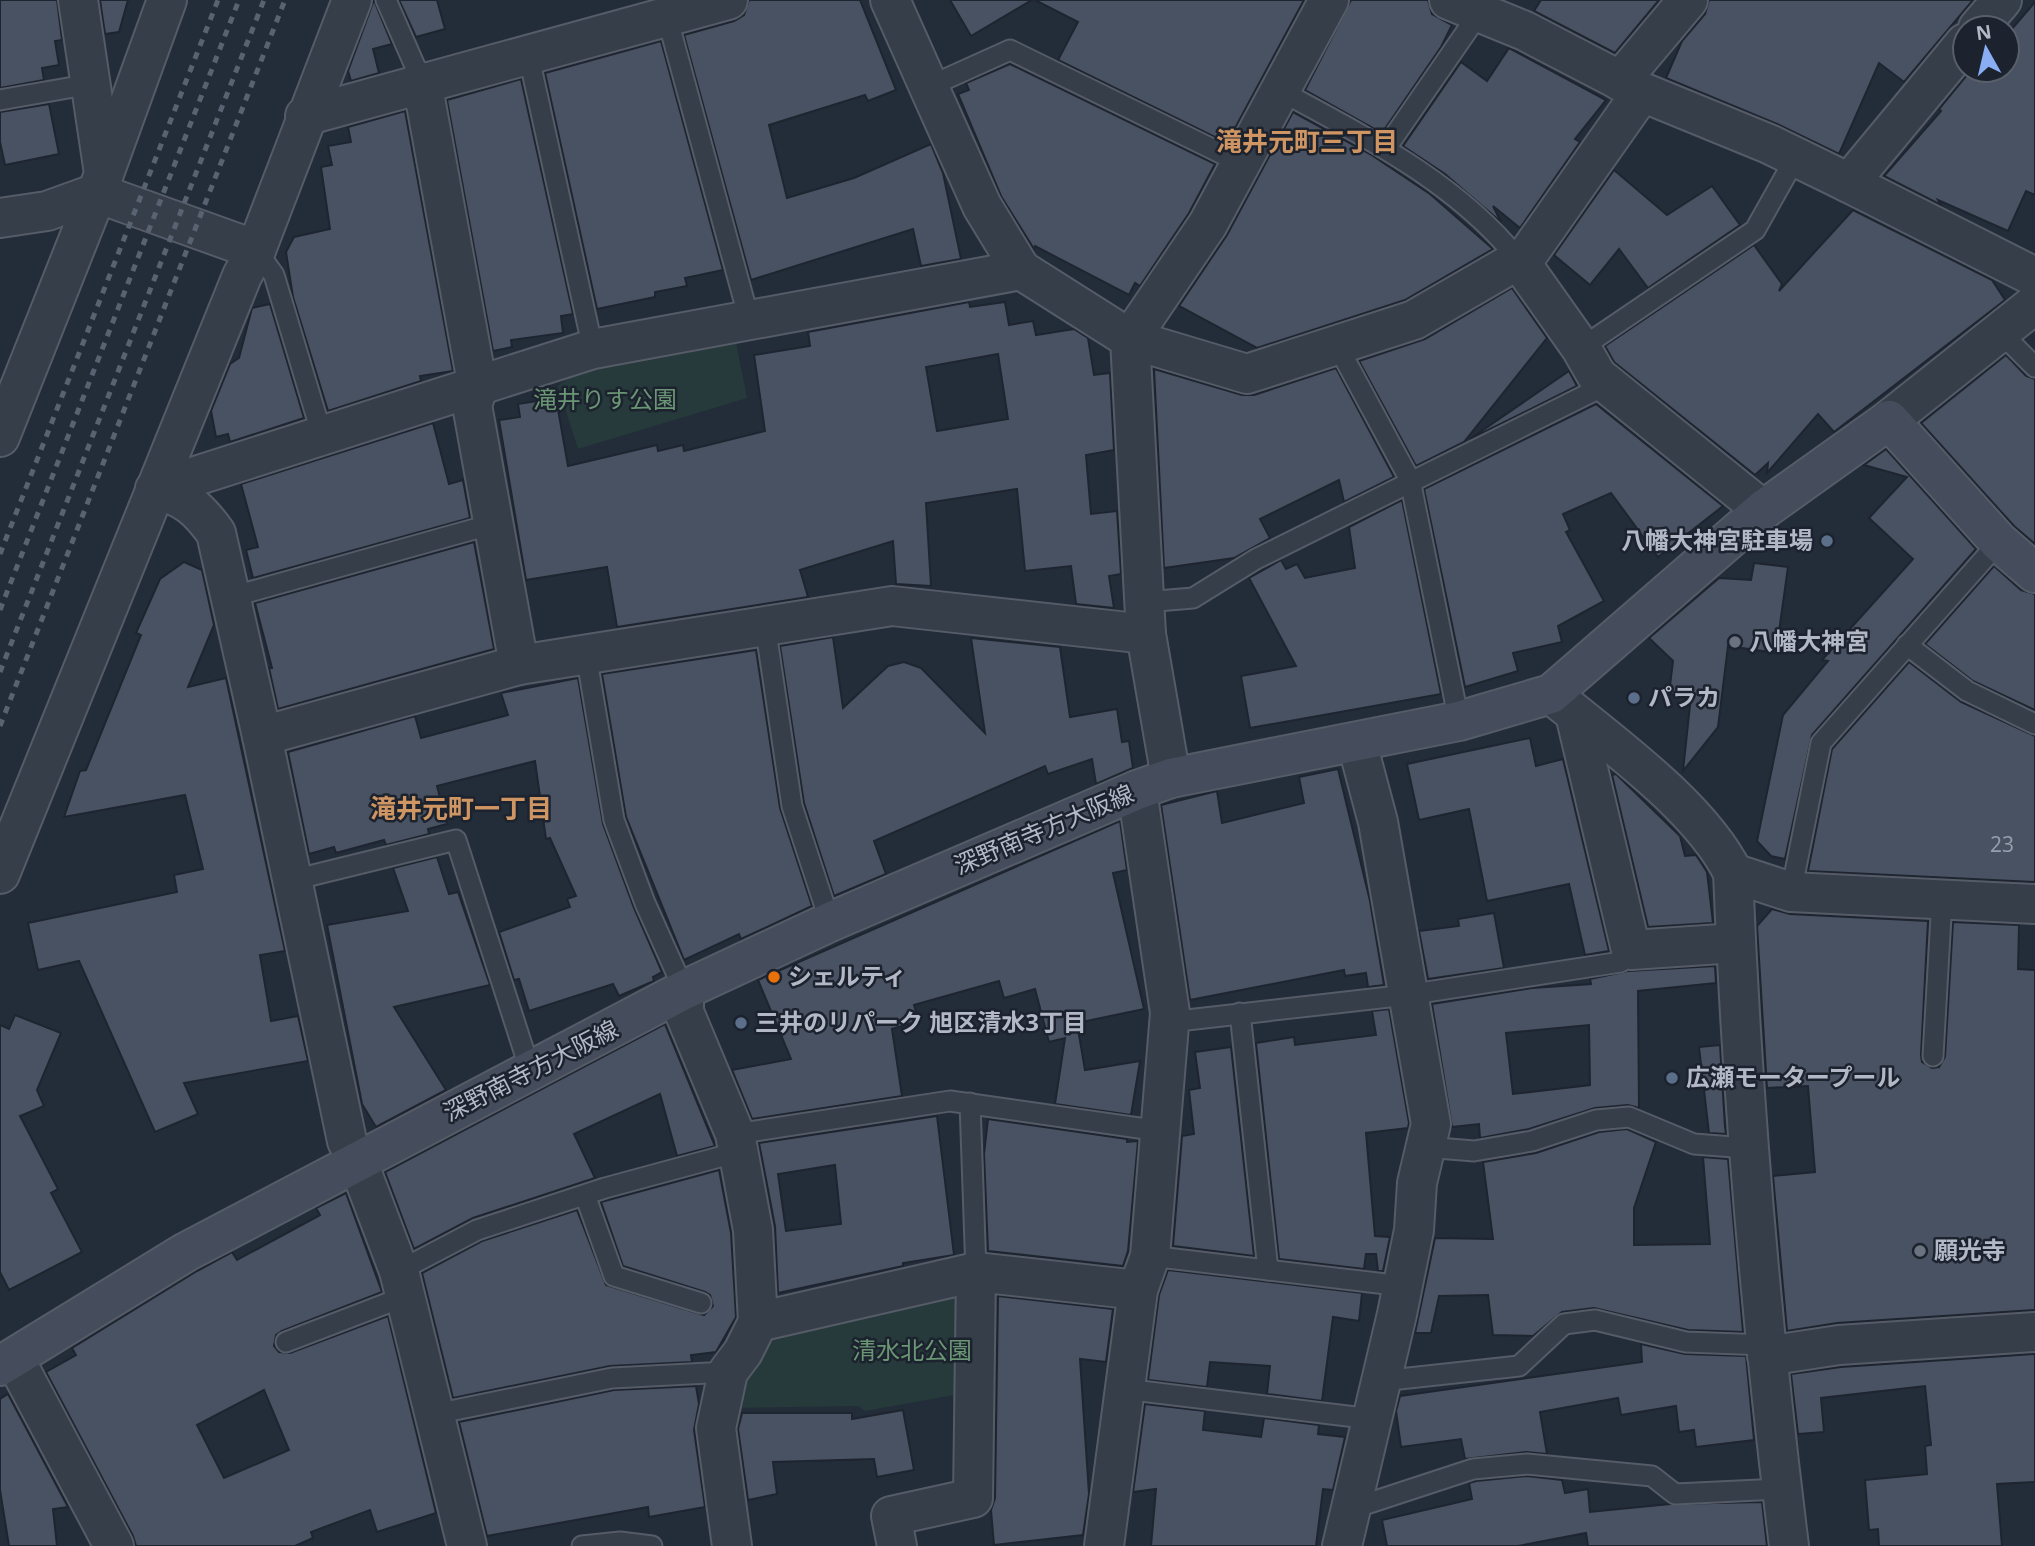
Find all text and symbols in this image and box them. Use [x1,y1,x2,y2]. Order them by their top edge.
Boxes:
north arrow [1951,14,2021,84]
text: N [1974,18,1993,46]
district label: 滝井元町三丁目 [1216,123,1398,159]
park label: 滝井りす公園 [533,382,677,415]
place label: 八幡大神宮駐車場 [1621,523,1813,556]
marker: 八幡大神宮駐車場 [1819,533,1835,549]
place label: 八幡大神宮 [1749,624,1869,657]
marker: 八幡大神宮 [1727,634,1743,650]
place label: パラカ [1648,680,1720,713]
marker: パラカ [1626,690,1642,706]
street label: 深野南寺方大阪線 [949,776,1138,881]
district label: 滝井元町一丁目 [370,790,552,826]
house number: 23 [1990,830,2014,858]
place label: シェルティ [788,959,907,992]
marker: シェルティ [766,969,782,985]
place label: 三井のリパーク 旭区清水3丁目 [755,1005,1087,1038]
street label: 深野南寺方大阪線 [437,1011,623,1128]
marker: 三井のリパーク 旭区清水3丁目 [733,1015,749,1031]
place label: 広瀬モータープール [1686,1060,1901,1093]
marker: 広瀬モータープール [1664,1070,1680,1086]
place label: 願光寺 [1934,1233,2006,1266]
marker: 願光寺 [1912,1243,1928,1259]
park label: 清水北公園 [852,1333,972,1366]

